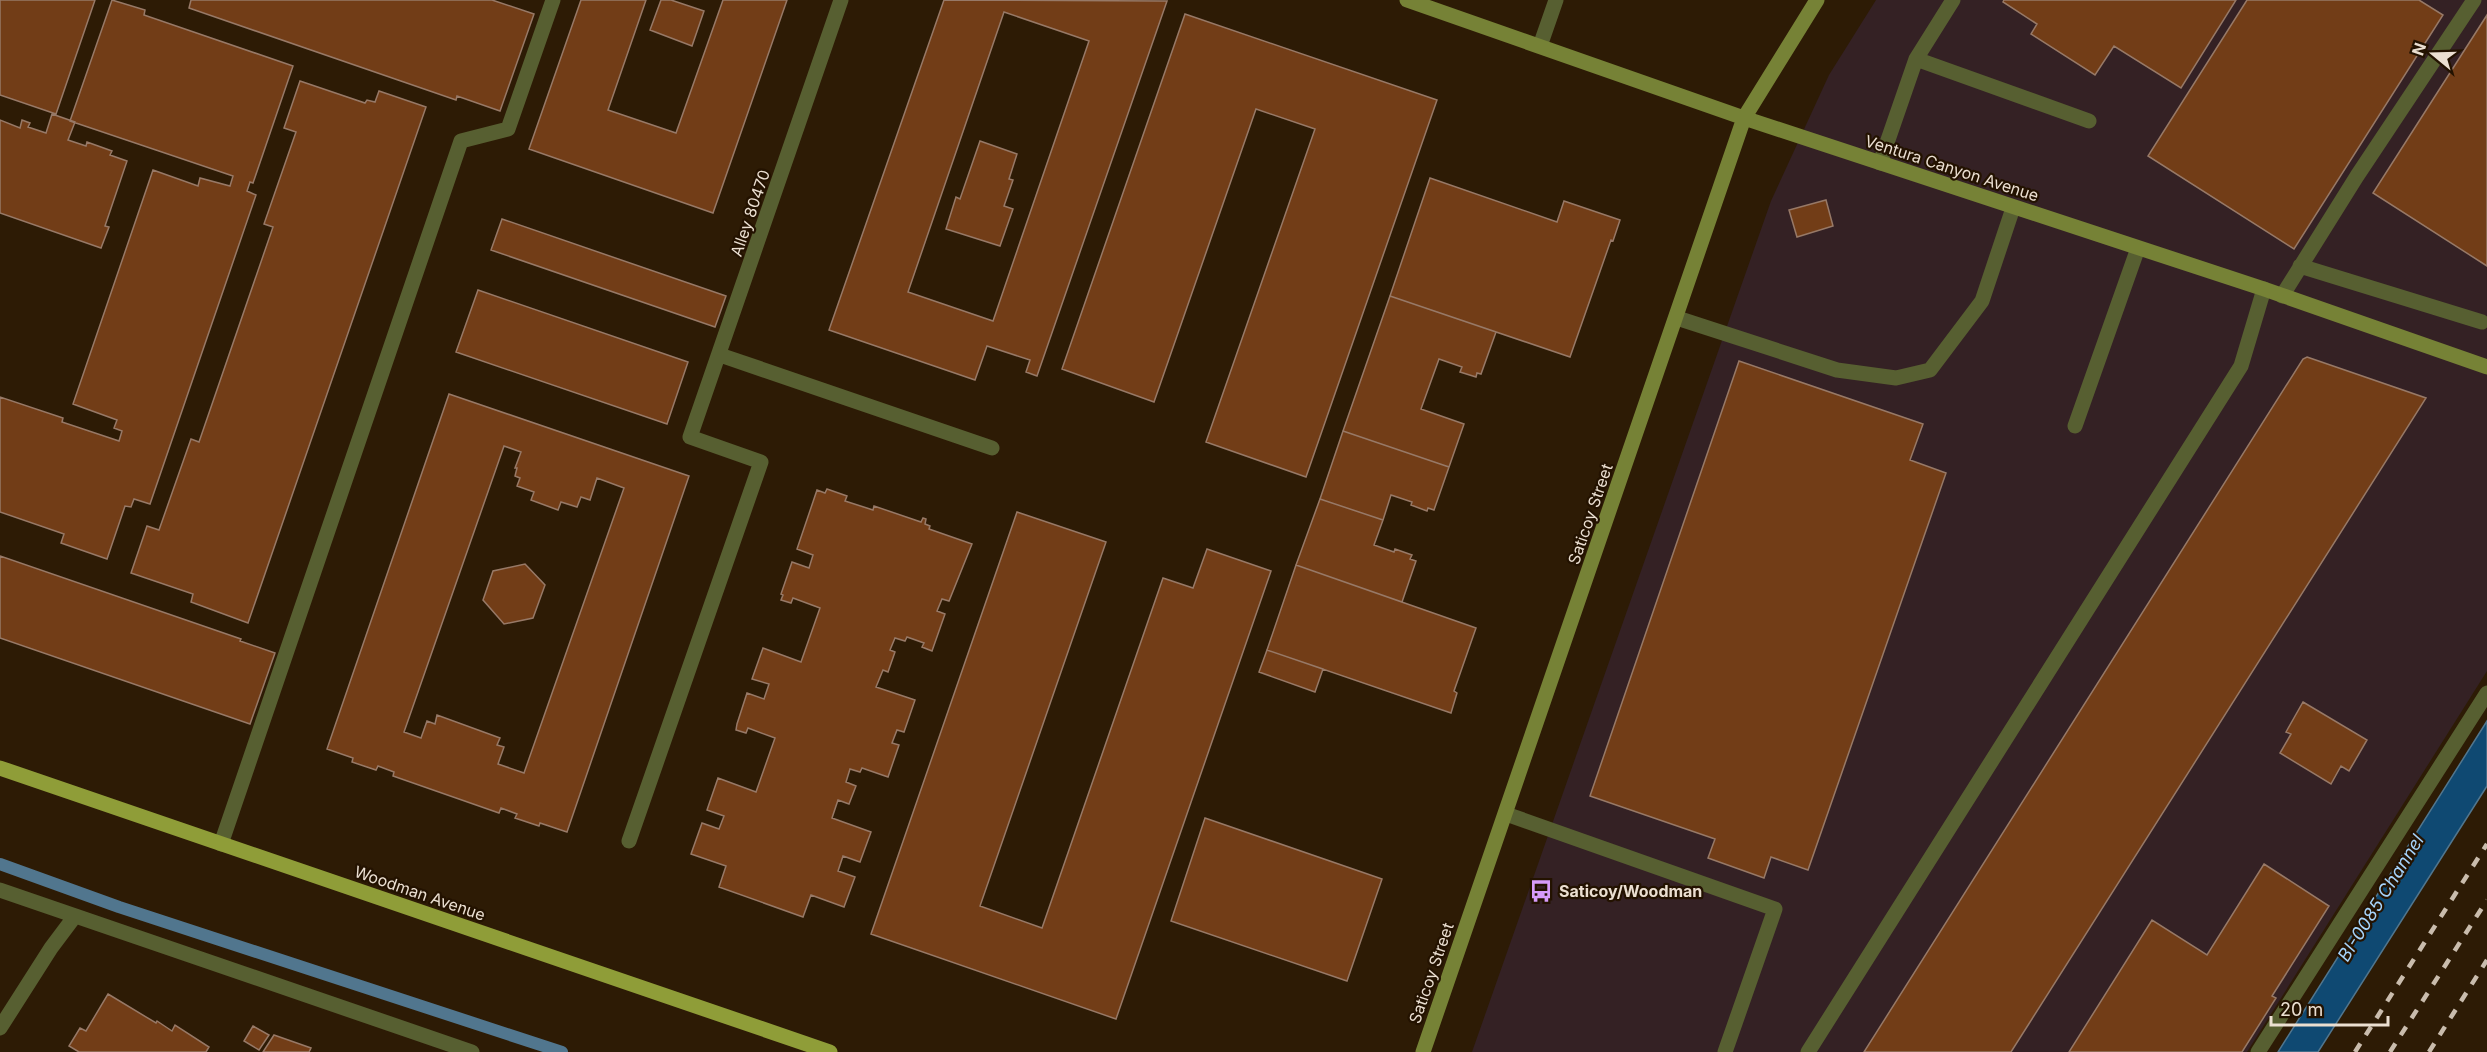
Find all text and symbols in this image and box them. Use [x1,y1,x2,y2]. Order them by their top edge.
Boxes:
north arrow [2403,24,2463,84]
text: N [2407,40,2430,58]
street label: Ventura Canyon Avenue [1863,130,2041,206]
street label: Alley 80470 [726,167,774,259]
street label: Saticoy Street [1563,461,1617,567]
water label: BI-0085 Channel [2333,830,2428,965]
street label: Woodman Avenue [352,861,488,925]
bus stop icon: Saticoy/Woodman [1528,878,1554,904]
place label: Saticoy/Woodman [1559,881,1702,901]
street label: Saticoy Street [1404,920,1458,1026]
scale bar [2271,989,2388,1027]
text: 20 m [2280,999,2323,1020]

